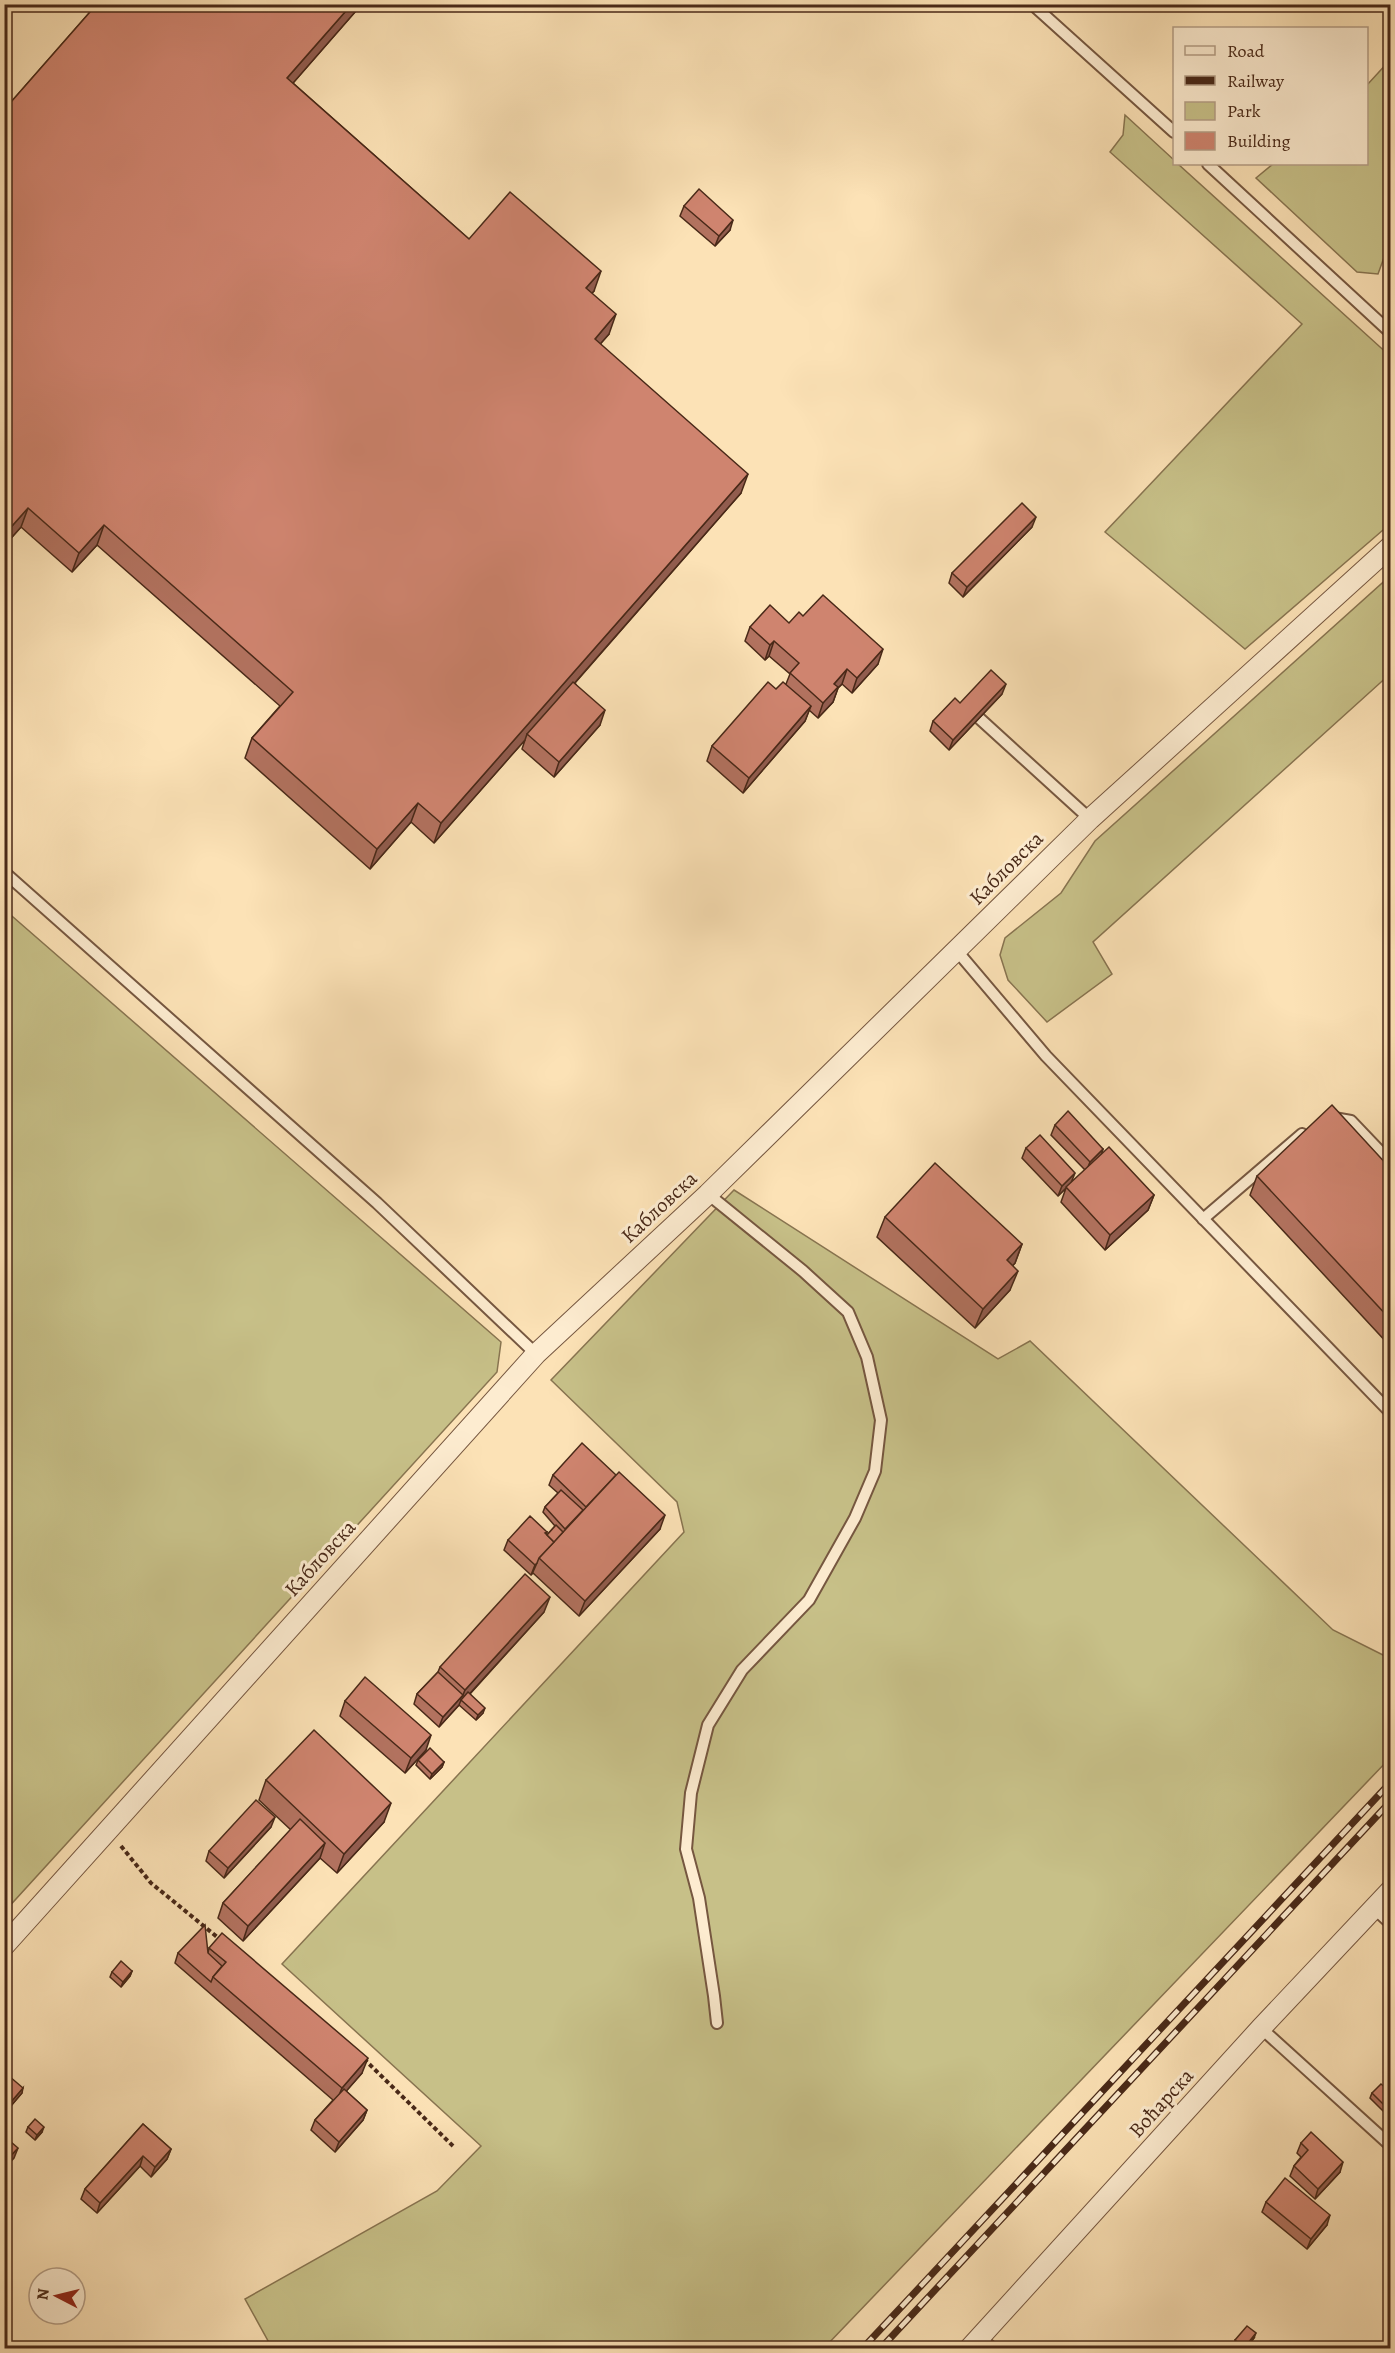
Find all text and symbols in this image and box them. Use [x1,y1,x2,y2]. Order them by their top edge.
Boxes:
legend [1173,27,1368,165]
text: Road [1227,39,1265,63]
text: Railway [1227,69,1285,93]
text: Park [1227,99,1261,123]
text: Building [1227,129,1291,153]
street label: Кабловска [963,825,1049,911]
street label: Кабловска [615,1164,703,1249]
street label: Кабловска [278,1513,362,1602]
street label: Воћарска [1122,2062,1200,2144]
north arrow [27,2266,87,2326]
text: N [31,2287,55,2301]

